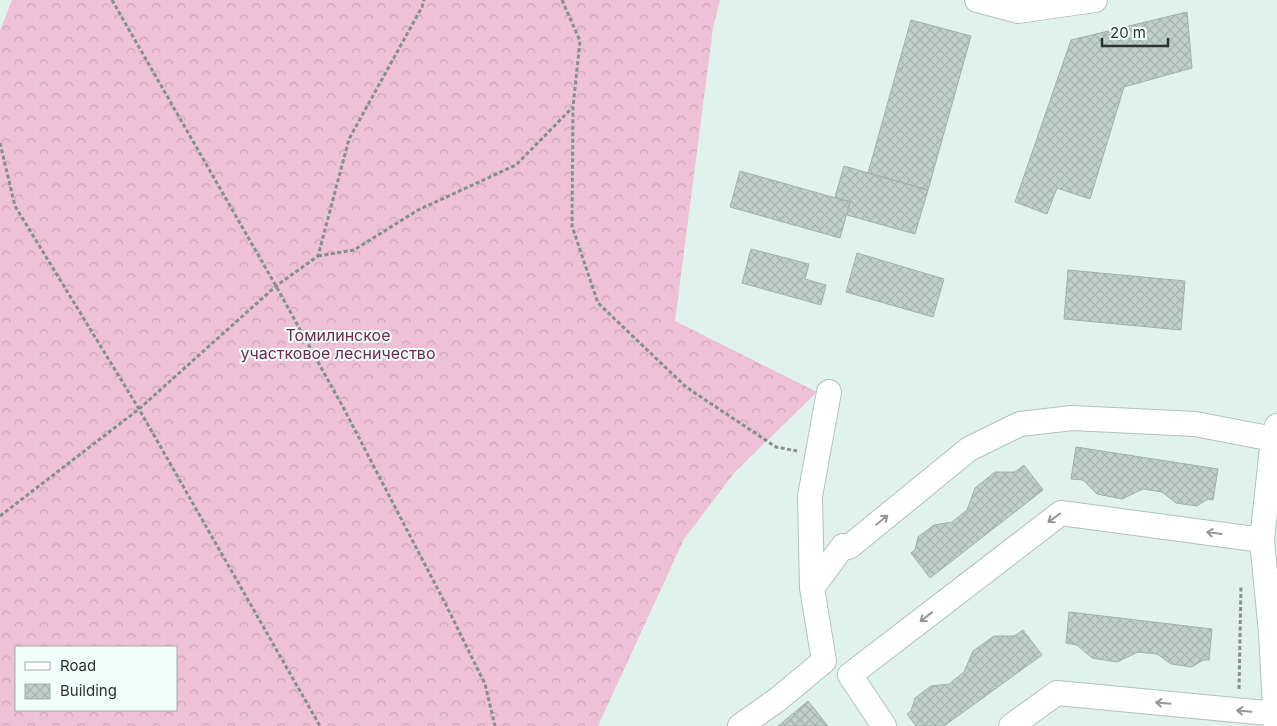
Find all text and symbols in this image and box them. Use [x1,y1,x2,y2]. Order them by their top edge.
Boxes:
scale bar [1102,15,1168,47]
text: 20 m [1110,23,1146,42]
park label: Томилинское участковое лесничество [241,325,436,363]
one-way arrow [1047,513,1061,523]
one-way arrow [875,515,888,526]
one-way arrow [1206,528,1222,538]
one-way arrow [919,611,932,622]
legend [15,646,178,711]
text: Road [60,656,96,675]
text: Building [60,681,117,700]
one-way arrow [1155,698,1171,708]
one-way arrow [1236,706,1252,716]

